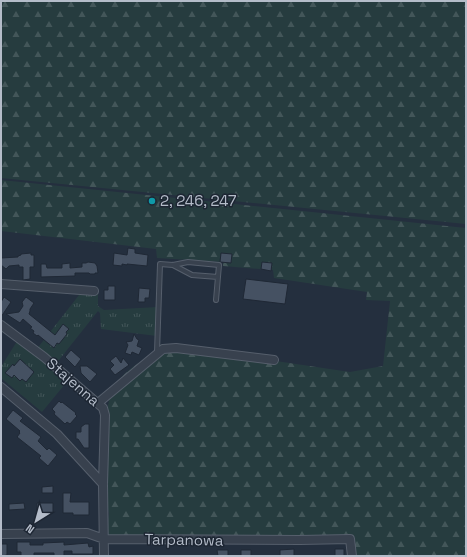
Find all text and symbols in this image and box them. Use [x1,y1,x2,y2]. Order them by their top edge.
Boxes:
place label: 2, 246, 247 [160,191,236,210]
marker: 2, 246, 247 [147,196,157,206]
street label: Stajenna [43,353,104,410]
north arrow [16,501,56,541]
text: N [23,521,37,537]
street label: Tarpanowa [144,529,224,550]

